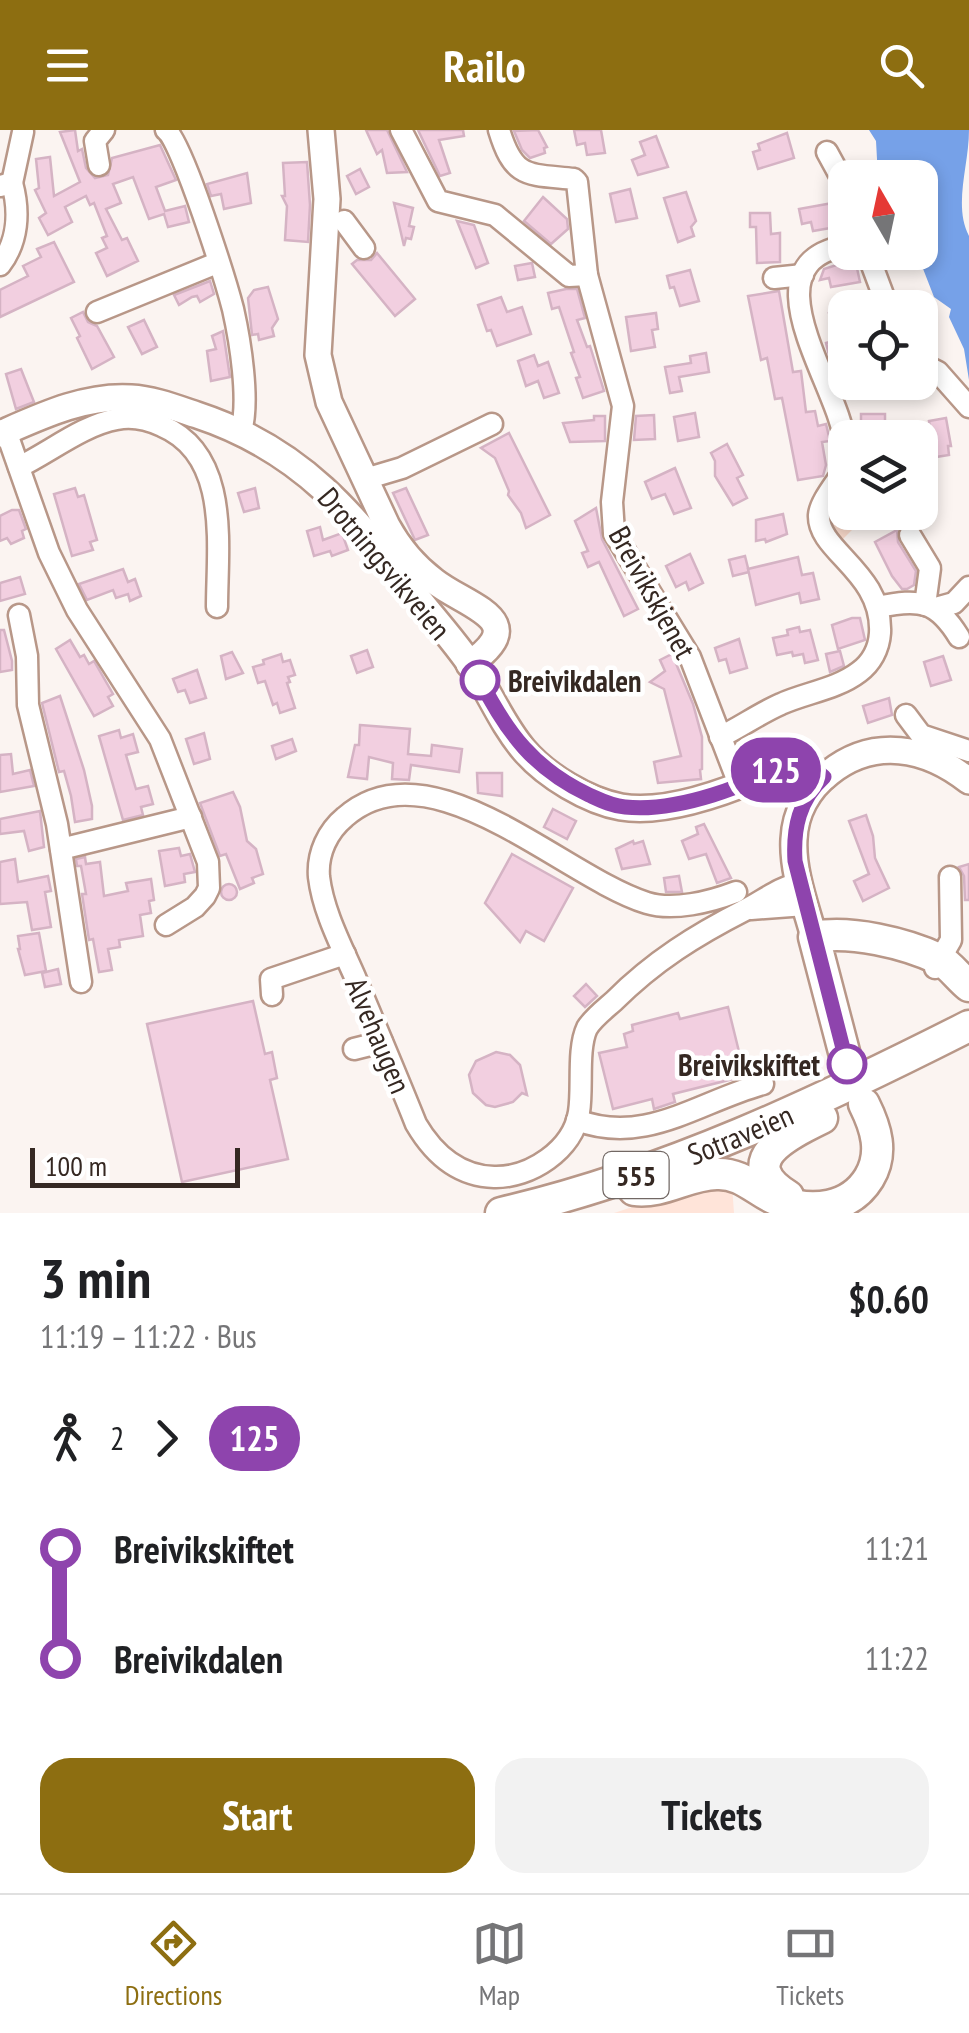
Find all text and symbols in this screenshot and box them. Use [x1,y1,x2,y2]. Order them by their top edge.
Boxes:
text: Railo [443,36,526,94]
icon: menu [40,38,95,93]
icon: search [874,38,929,93]
north arrow [828,160,938,270]
map controls [828,160,938,530]
button: locate [828,290,938,400]
button: layers [828,420,938,530]
street label: Drotningsvikveien [310,479,460,647]
street label: Breivikskjenet [601,519,706,666]
marker: Breivikdalen [461,661,499,699]
place label: Breivikdalen [508,661,642,700]
line badge: 125 [718,738,834,802]
text: 125 [751,747,801,793]
street label: Alvehaugen [337,971,421,1099]
place label: Breivikskiftet [678,1045,820,1084]
marker: Breivikskiftet [828,1045,866,1083]
street label: Sotraveien [682,1094,799,1173]
scale bar [30,1143,240,1188]
text: 100 m [45,1147,107,1184]
road number: 555 [604,1152,668,1198]
text: 3 min [40,1242,151,1313]
text: $0.60 [848,1274,929,1323]
text: 11:19 – 11:22 · Bus [40,1315,257,1357]
icon: walk [40,1411,95,1466]
icon: forward [139,1411,194,1466]
text: 125 [229,1415,280,1461]
text: 2 [110,1417,124,1459]
text: Breivikskiftet [114,1524,294,1573]
text: 11:21 [865,1527,929,1569]
text: Breivikdalen [114,1634,283,1683]
text: 11:22 [865,1637,929,1679]
button: Start [40,1758,475,1873]
button: Tickets [495,1758,929,1873]
tab: Directions [125,1916,222,2013]
tab: Map [472,1916,527,2013]
tab: Tickets [776,1916,844,2013]

